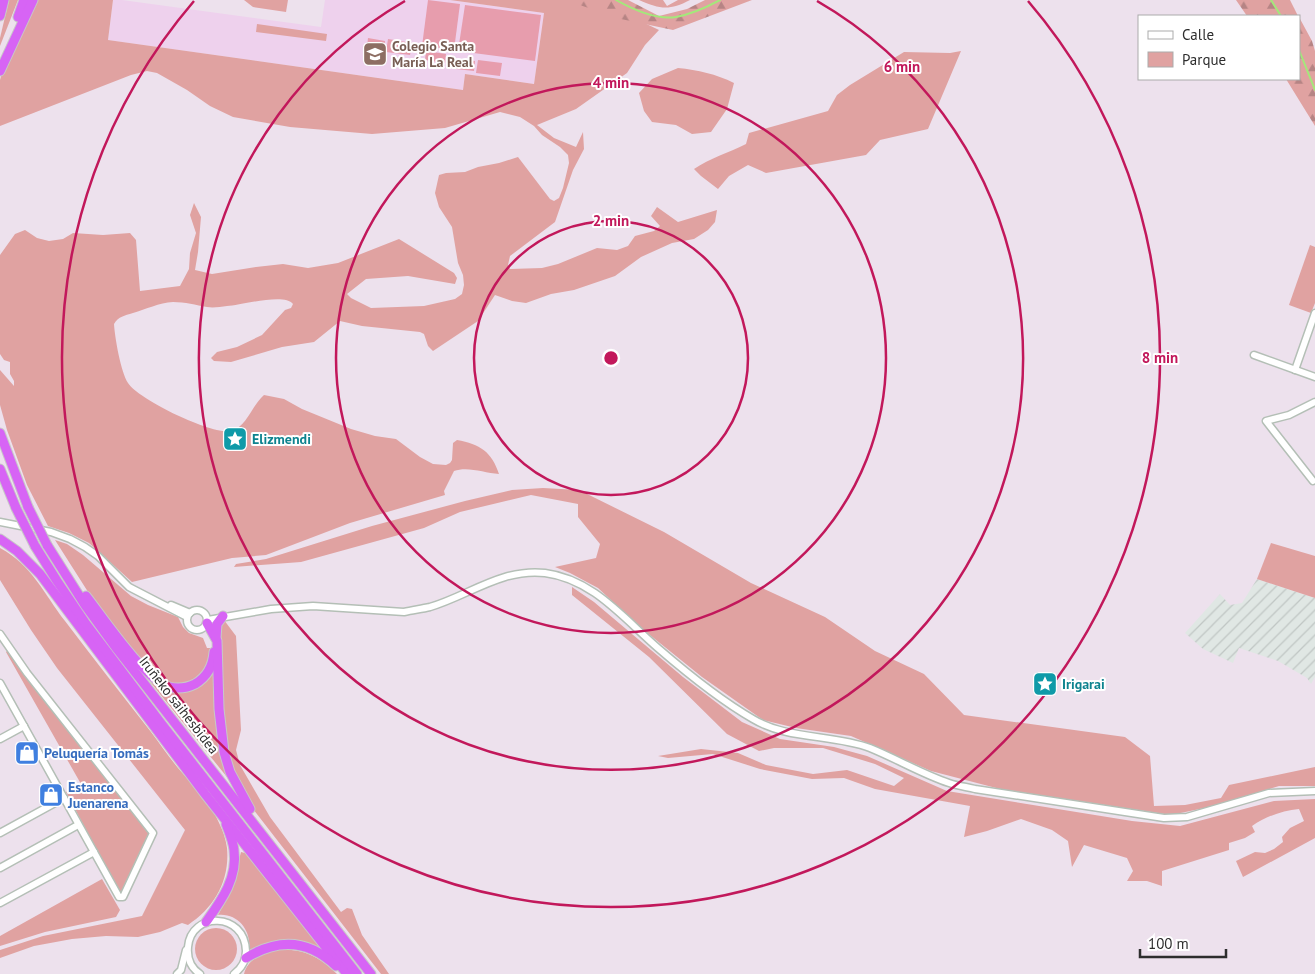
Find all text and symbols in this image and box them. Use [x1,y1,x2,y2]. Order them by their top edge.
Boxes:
legend [1138,15,1300,80]
text: Calle [1182,25,1214,44]
place label: Colegio Santa María La Real [392,37,474,71]
school or university icon: Colegio Santa María La Real [362,41,388,67]
text: Parque [1182,50,1226,69]
text: 6 min [884,57,920,76]
text: 4 min [593,73,629,92]
text: 2 min [593,211,629,230]
text: 8 min [1142,348,1178,367]
centre of rings [602,349,620,367]
place icon: Elizmendi [222,426,248,452]
place label: Elizmendi [252,430,311,448]
street label: Iruñeko saihesbidea [135,653,223,758]
place icon: Irigarai [1032,671,1058,697]
place label: Irigarai [1062,675,1105,693]
shop icon: Peluquería Tomás [14,740,40,766]
place label: Peluquería Tomás [44,744,149,762]
place label: Estanco Juenarena [67,778,129,812]
shop icon: Estanco Juenarena [38,782,64,808]
scale bar [1140,926,1226,958]
text: 100 m [1148,934,1189,953]

